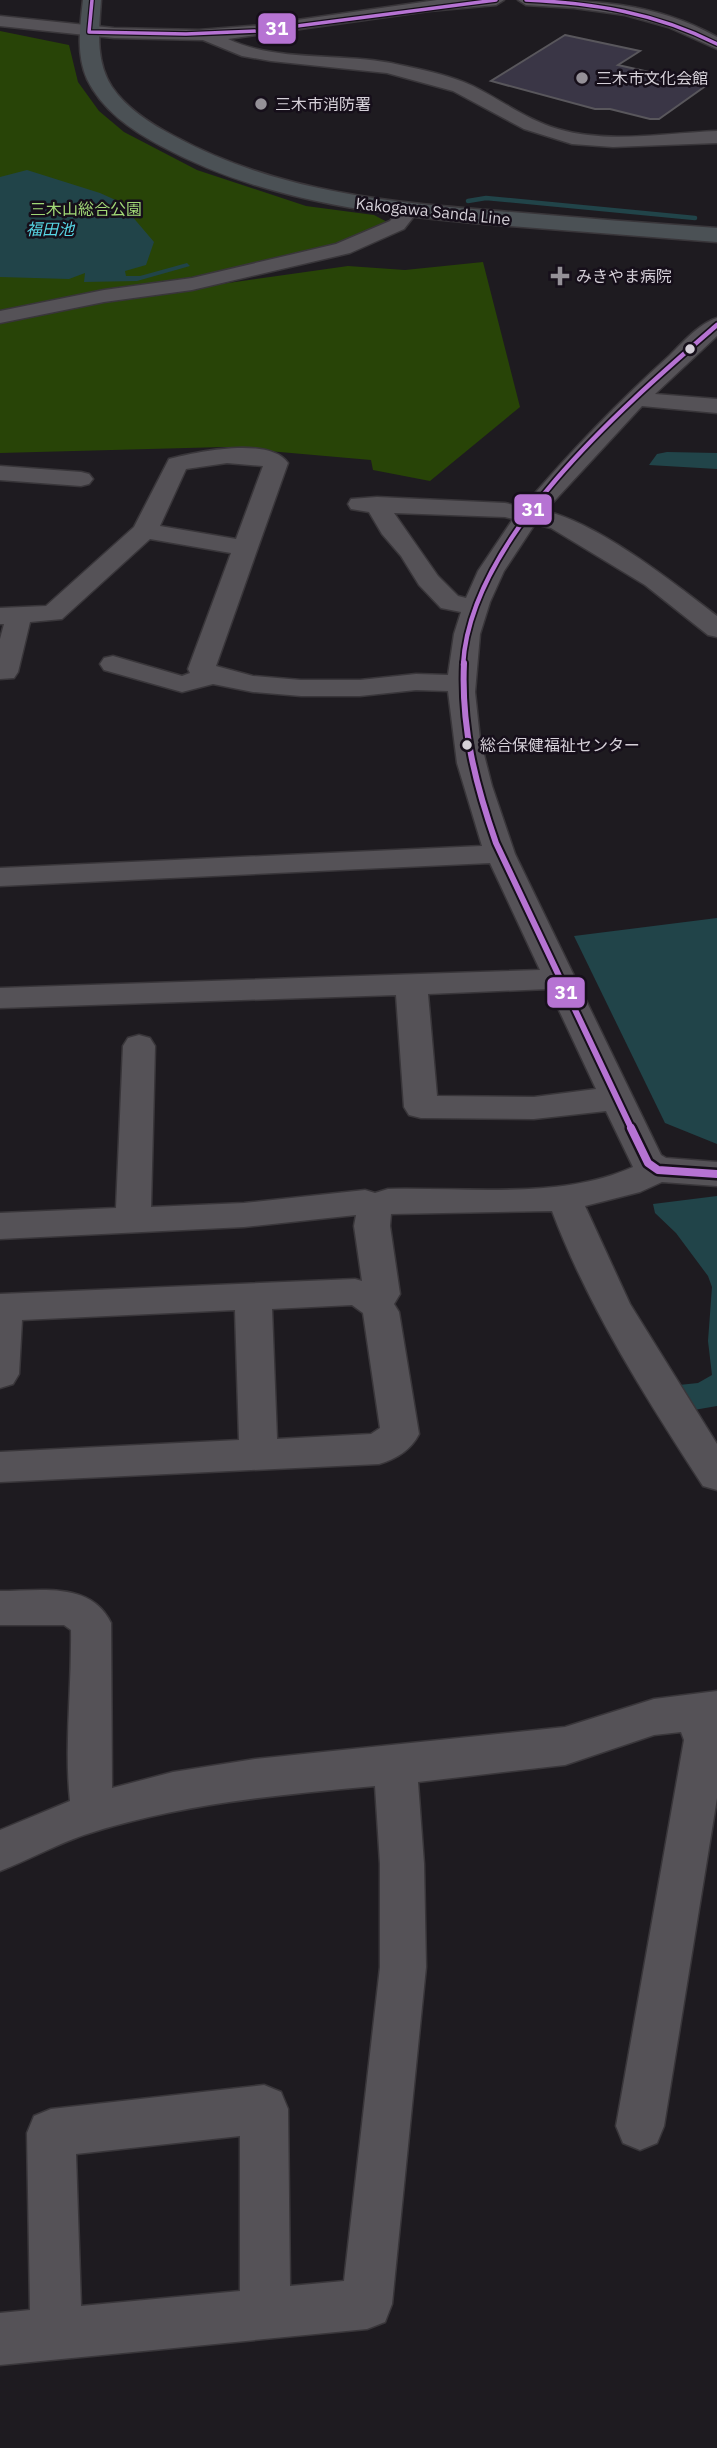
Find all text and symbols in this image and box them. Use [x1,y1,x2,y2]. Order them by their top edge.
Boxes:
line badge: 31 [257,12,297,45]
text: 31 [266,16,289,40]
place label: 三木市文化会館 [596,68,708,88]
marker: 三木市文化会館 [574,70,590,86]
place label: 三木市消防署 [275,94,371,114]
marker: 三木市消防署 [253,96,269,112]
street label: Kakogawa Sanda Line [355,193,511,229]
park label: 三木山総合公園 [30,199,142,219]
water label: 福田池 [26,219,76,239]
marker: みきやま病院 [550,266,570,286]
place label: みきやま病院 [576,266,672,286]
unlabelled marker [683,342,697,356]
line badge: 31 [513,493,553,526]
text: 31 [522,497,545,521]
place label: 総合保健福祉センター [480,735,640,755]
marker: 総合保健福祉センター [460,738,474,752]
line badge: 31 [546,976,586,1009]
text: 31 [555,980,578,1004]

